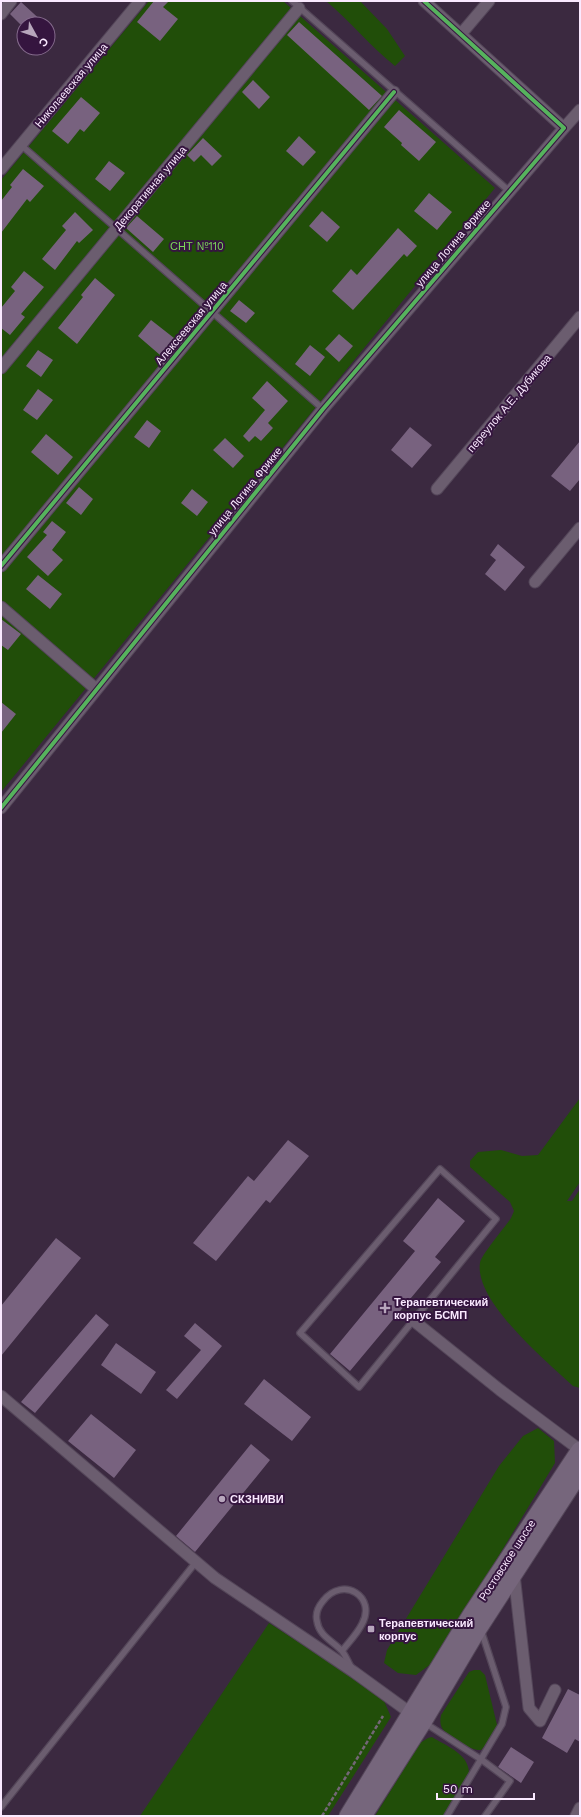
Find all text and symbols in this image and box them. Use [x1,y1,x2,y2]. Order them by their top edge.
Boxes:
north arrow [16,16,56,56]
text: С [36,35,51,49]
street label: Николаевская улица [32,40,111,130]
street label: Декоративная улица [111,143,190,233]
street label: улица Логина Фрикке [413,197,494,290]
park label: СНТ №110 [170,240,224,253]
street label: Алексеевская улица [153,278,231,368]
street label: переулок А.Е. Дубикова [465,351,555,455]
street label: улица Логина Фрикке [206,445,285,538]
place label: Терапевтический корпус БСМП [394,1296,488,1322]
marker: Терапевтический корпус БСМП [379,1302,391,1314]
place label: СКЗНИВИ [230,1493,284,1506]
marker: СКЗНИВИ [217,1494,227,1504]
street label: Ростовское шоссе [476,1517,538,1603]
place label: Терапевтический корпус [379,1617,473,1643]
marker: Терапевтический корпус [366,1624,376,1634]
scale bar [437,1775,534,1801]
text: 50 m [443,1782,473,1796]

